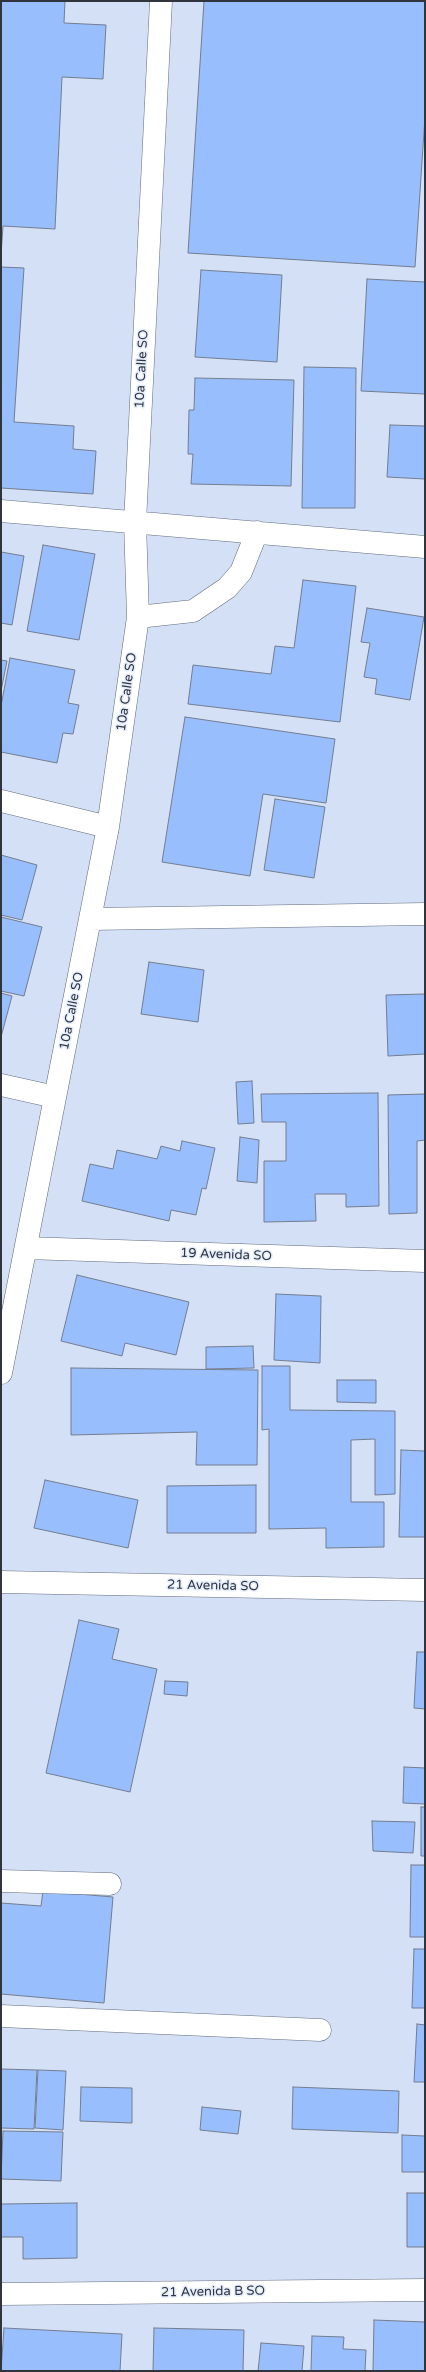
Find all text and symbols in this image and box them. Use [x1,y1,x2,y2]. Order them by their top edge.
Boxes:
street label: 10a Calle SO [132,329,152,409]
street label: 10a Calle SO [114,652,140,732]
street label: 10a Calle SO [57,971,87,1051]
street label: 19 Avenida SO [180,1246,272,1264]
street label: 21 Avenida SO [167,1577,259,1595]
street label: 21 Avenida B SO [161,2283,265,2301]

